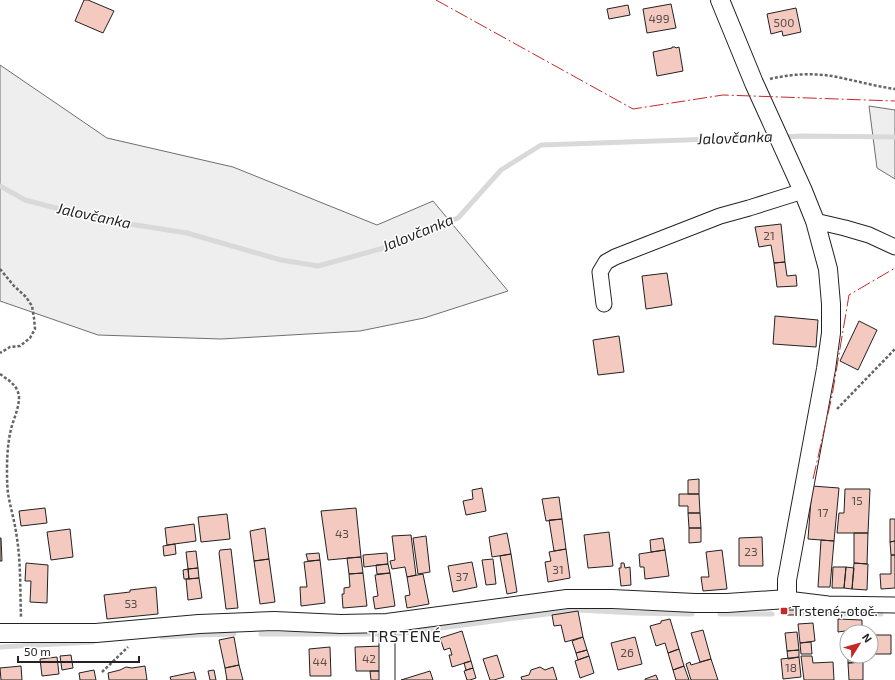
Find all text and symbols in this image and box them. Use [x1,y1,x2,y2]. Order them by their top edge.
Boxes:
house number: 499 [648,11,670,25]
house number: 500 [774,15,794,29]
water label: Jalovčanka [696,127,773,147]
water label: Jalovčanka [55,198,133,232]
water label: Jalovčanka [378,210,456,255]
house number: 21 [763,228,775,242]
house number: 15 [851,493,863,507]
house number: 17 [818,505,828,519]
house number: 43 [335,526,349,540]
house number: 23 [744,544,758,558]
house number: 31 [552,562,564,576]
house number: 37 [456,569,468,583]
house number: 53 [124,596,138,610]
place label: Trstené, otoč. [792,602,878,619]
marker: Trstené, otoč. [779,606,789,616]
north arrow [839,624,879,664]
district label: TRSTENÉ [368,626,442,645]
text: N [860,631,875,645]
scale bar [18,638,139,664]
text: 50 m [24,644,51,658]
house number: 26 [620,645,634,659]
house number: 42 [362,651,376,665]
house number: 44 [313,654,327,668]
house number: 18 [785,660,797,674]

